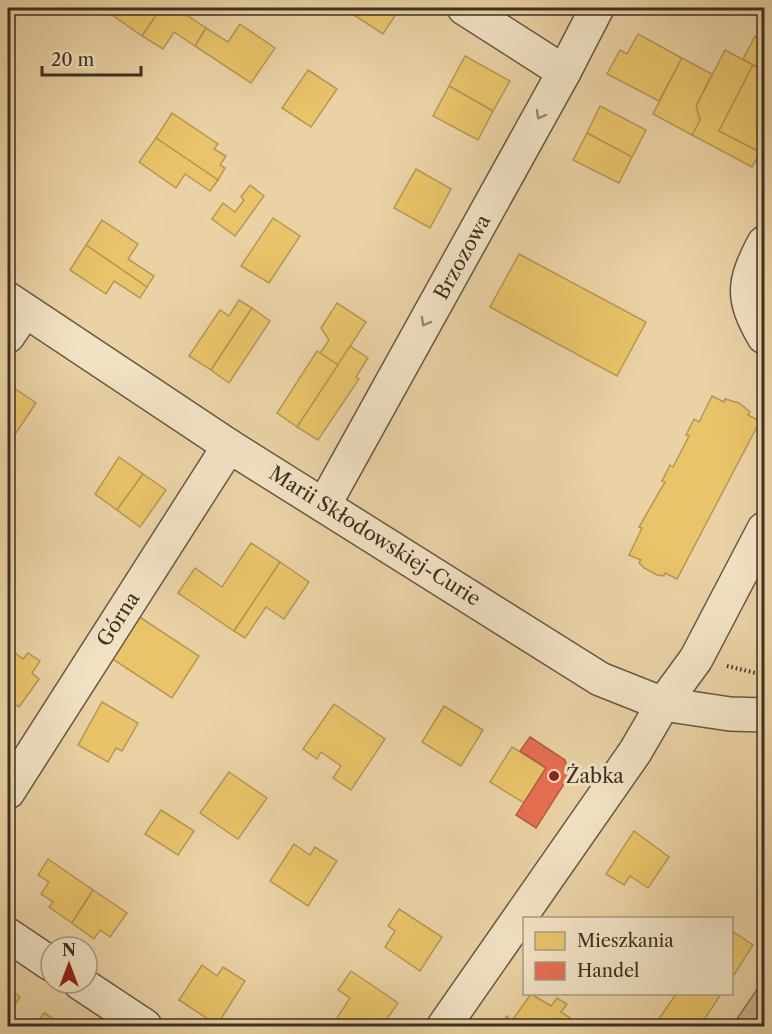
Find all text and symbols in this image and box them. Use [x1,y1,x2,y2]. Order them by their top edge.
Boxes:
scale bar [42,39,141,77]
text: 20 m [51,49,95,71]
one-way arrow [536,109,547,119]
street label: Brzozowa [429,210,495,304]
one-way arrow [421,316,432,327]
street label: Marii Skłodowskiej-Curie [265,461,485,611]
street label: Górna [92,587,145,651]
place label: Żabka [566,763,624,788]
marker: Żabka [547,769,561,783]
legend [523,917,733,995]
text: Mieszkania [577,930,674,952]
north arrow [39,935,99,995]
text: N [62,940,76,960]
text: Handel [577,960,639,982]

